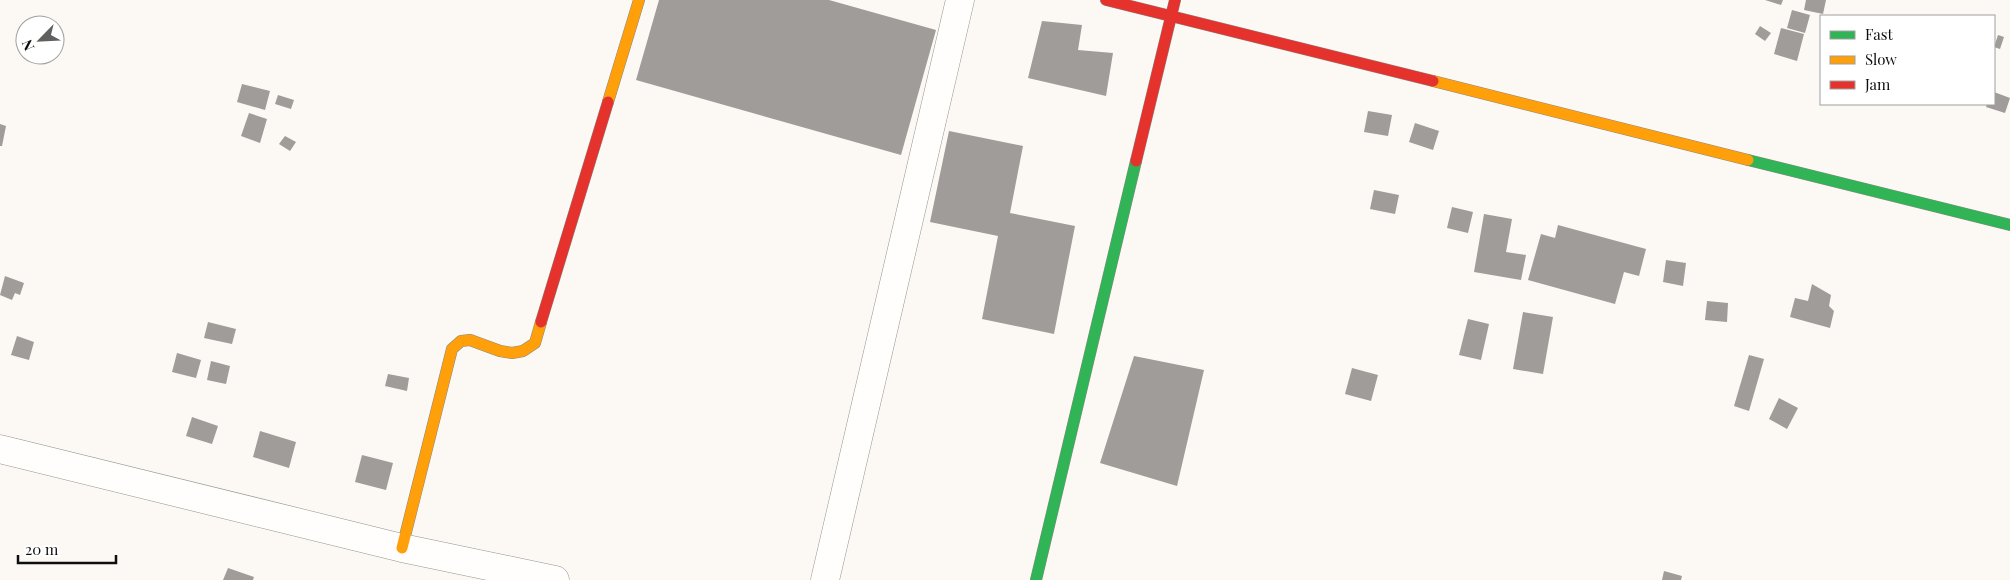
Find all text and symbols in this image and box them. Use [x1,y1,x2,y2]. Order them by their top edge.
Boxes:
north arrow [15,15,65,65]
legend [1820,15,1995,105]
text: Fast [1865,24,1894,44]
text: N [17,37,38,54]
text: Slow [1865,49,1897,69]
text: Jam [1864,74,1891,94]
scale bar [18,532,115,564]
text: 20 m [25,539,59,559]

